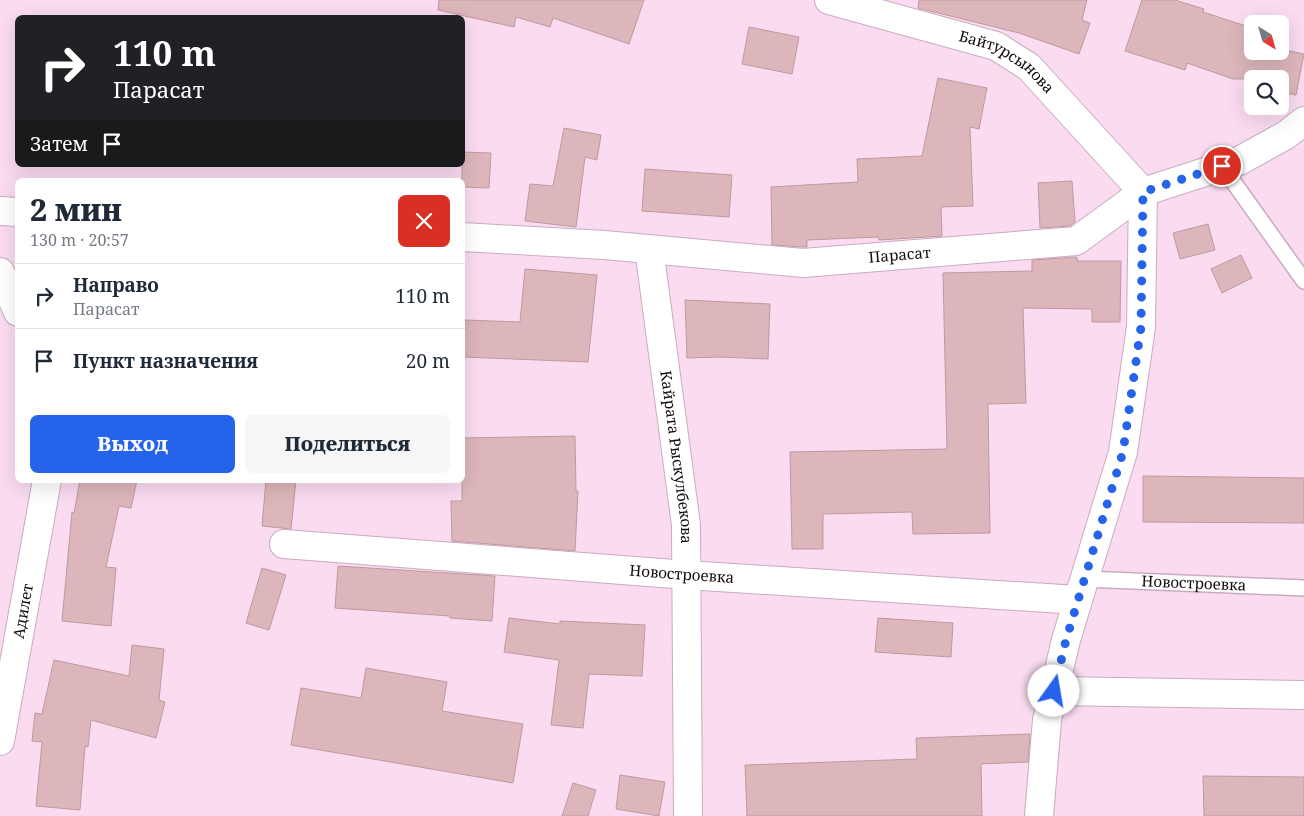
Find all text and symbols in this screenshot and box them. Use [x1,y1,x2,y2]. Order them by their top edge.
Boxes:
north arrow [1244,15,1289,60]
map controls [1244,15,1289,115]
street label: Байтурсынова [957,25,1059,97]
text: 110 m [113,29,216,76]
icon: right [30,35,95,100]
button: search [1244,70,1289,115]
text: Парасат [113,74,204,104]
icon: arrive [98,130,126,158]
text: Затем [30,131,88,157]
pin [1201,145,1243,187]
icon: arrive [1208,152,1236,180]
text: 2 мин [30,189,122,230]
button: close [398,195,450,247]
text: 130 m · 20:57 [30,229,129,251]
street label: Парасат [868,242,932,267]
text: Направо [73,272,159,298]
icon: right [30,282,58,310]
text: 110 m [395,283,450,309]
text: Парасат [73,298,139,320]
icon: arrive [30,347,58,375]
text: Пункт назначения [73,348,258,374]
text: 20 m [406,348,450,374]
street label: Кайрата Рыскулбекова [656,369,697,544]
button: Выход [30,415,235,473]
button: Поделиться [245,415,450,473]
street label: Новостроевка [629,560,735,587]
street label: Новостроевка [1141,570,1247,595]
street label: Адилет [8,582,37,640]
position arrow [1027,664,1079,716]

